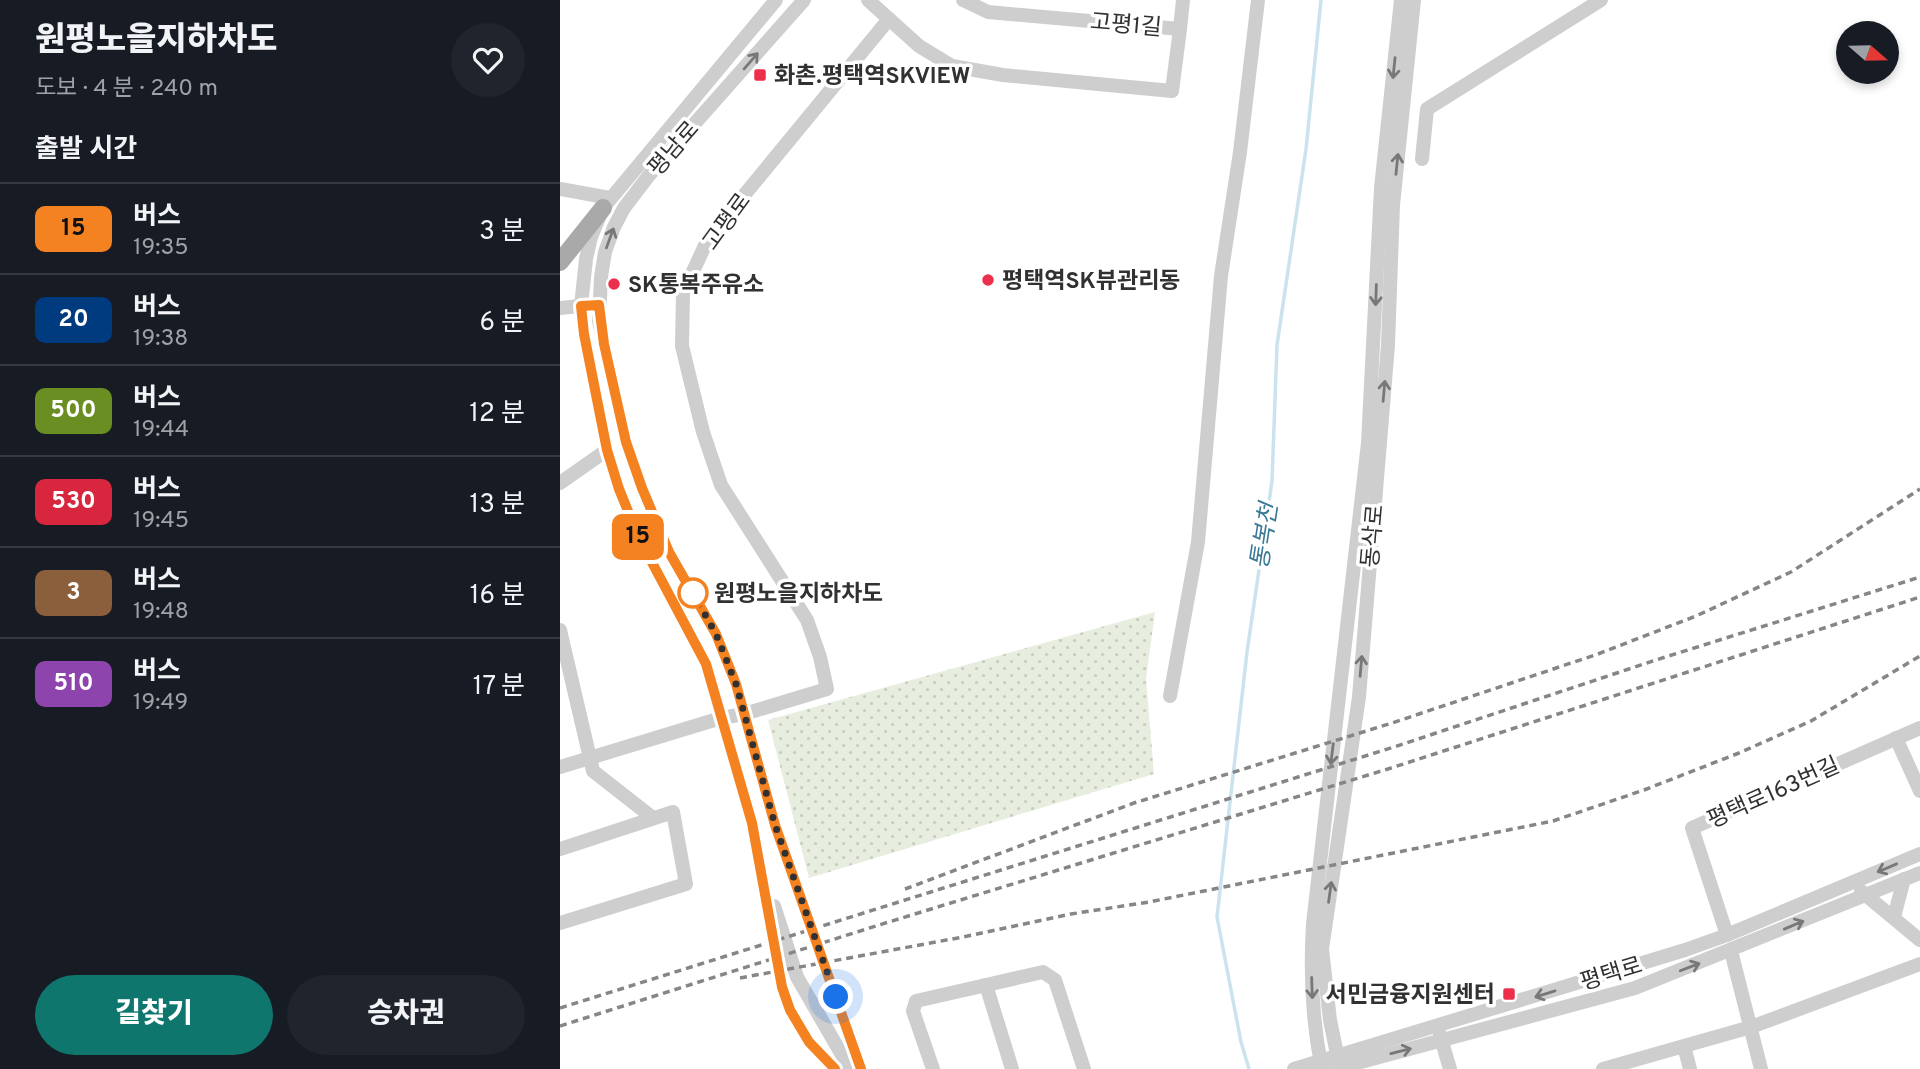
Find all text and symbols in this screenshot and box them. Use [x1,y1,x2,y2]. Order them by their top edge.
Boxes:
street label: 고평1길 [1089,9,1163,44]
text: 원평노을지하차도 [35,21,278,63]
north arrow [1836,21,1899,84]
map controls [1836,21,1899,84]
button: heart [451,23,525,97]
one-way arrow [743,52,759,70]
one-way arrow [1387,56,1400,79]
place label: 화촌.평택역SKVIEW [774,63,970,92]
marker: 화촌.평택역SKVIEW [752,67,768,83]
text: 도보 · 4 분 · 240 m [35,75,218,104]
street label: 평남로 [643,116,707,183]
text: 출발 시간 [35,134,137,167]
one-way arrow [1391,153,1404,176]
street label: 고평로 [698,188,758,257]
text: 버스 [133,201,181,234]
text: 15 [61,214,86,244]
text: 3 분 [479,216,525,249]
one-way arrow [605,227,617,249]
text: 19:35 [133,234,189,263]
place label: 평택역SK뷰관리동 [1002,268,1181,297]
place label: SK통복주유소 [628,272,764,301]
marker: 평택역SK뷰관리동 [980,272,996,288]
marker: SK통복주유소 [606,276,622,292]
one-way arrow [1370,283,1383,306]
text: 버스 [133,292,181,325]
text: 20 [58,305,89,335]
text: 6 분 [479,307,525,340]
text: 19:38 [133,325,188,354]
one-way arrow [1378,380,1391,403]
text: 버스 [133,383,181,416]
text: 500 [50,396,97,426]
text: 12 분 [469,398,525,431]
text: 19:44 [133,416,189,445]
text: 버스 [133,474,181,507]
text: 530 [51,487,96,517]
text: 13 분 [470,489,525,522]
water label: 통복천 [1246,498,1286,571]
street label: 동삭로 [1357,503,1392,569]
text: 19:45 [133,507,189,536]
line badge: 15 [606,514,670,560]
text: 15 [626,522,650,552]
text: 버스 [133,565,181,598]
text: 3 [66,578,81,608]
marker: 원평노을지하차도 [678,578,708,608]
text: 16 분 [470,580,525,613]
place label: 원평노을지하차도 [714,581,883,610]
text: 19:48 [133,598,189,627]
text: 버스 [133,656,181,689]
one-way arrow [1355,656,1368,678]
text: 510 [53,669,94,699]
text: 17 분 [473,671,525,704]
text: 19:49 [133,689,188,718]
one-way arrow [1326,742,1339,765]
street label: 평택로163번길 [1703,752,1845,836]
one-way arrow [1877,862,1898,875]
one-way arrow [1323,881,1336,903]
one-way arrow [1783,917,1804,930]
street label: 평택로 [1577,952,1646,999]
one-way arrow [1678,959,1700,972]
button: 길찾기 [35,975,273,1055]
button: 승차권 [287,975,525,1055]
one-way arrow [1306,976,1319,999]
your location [818,979,853,1014]
place label: 서민금융지원센터 [1326,982,1495,1011]
marker: 서민금융지원센터 [1501,986,1517,1002]
one-way arrow [1535,988,1557,1001]
one-way arrow [1389,1044,1412,1057]

